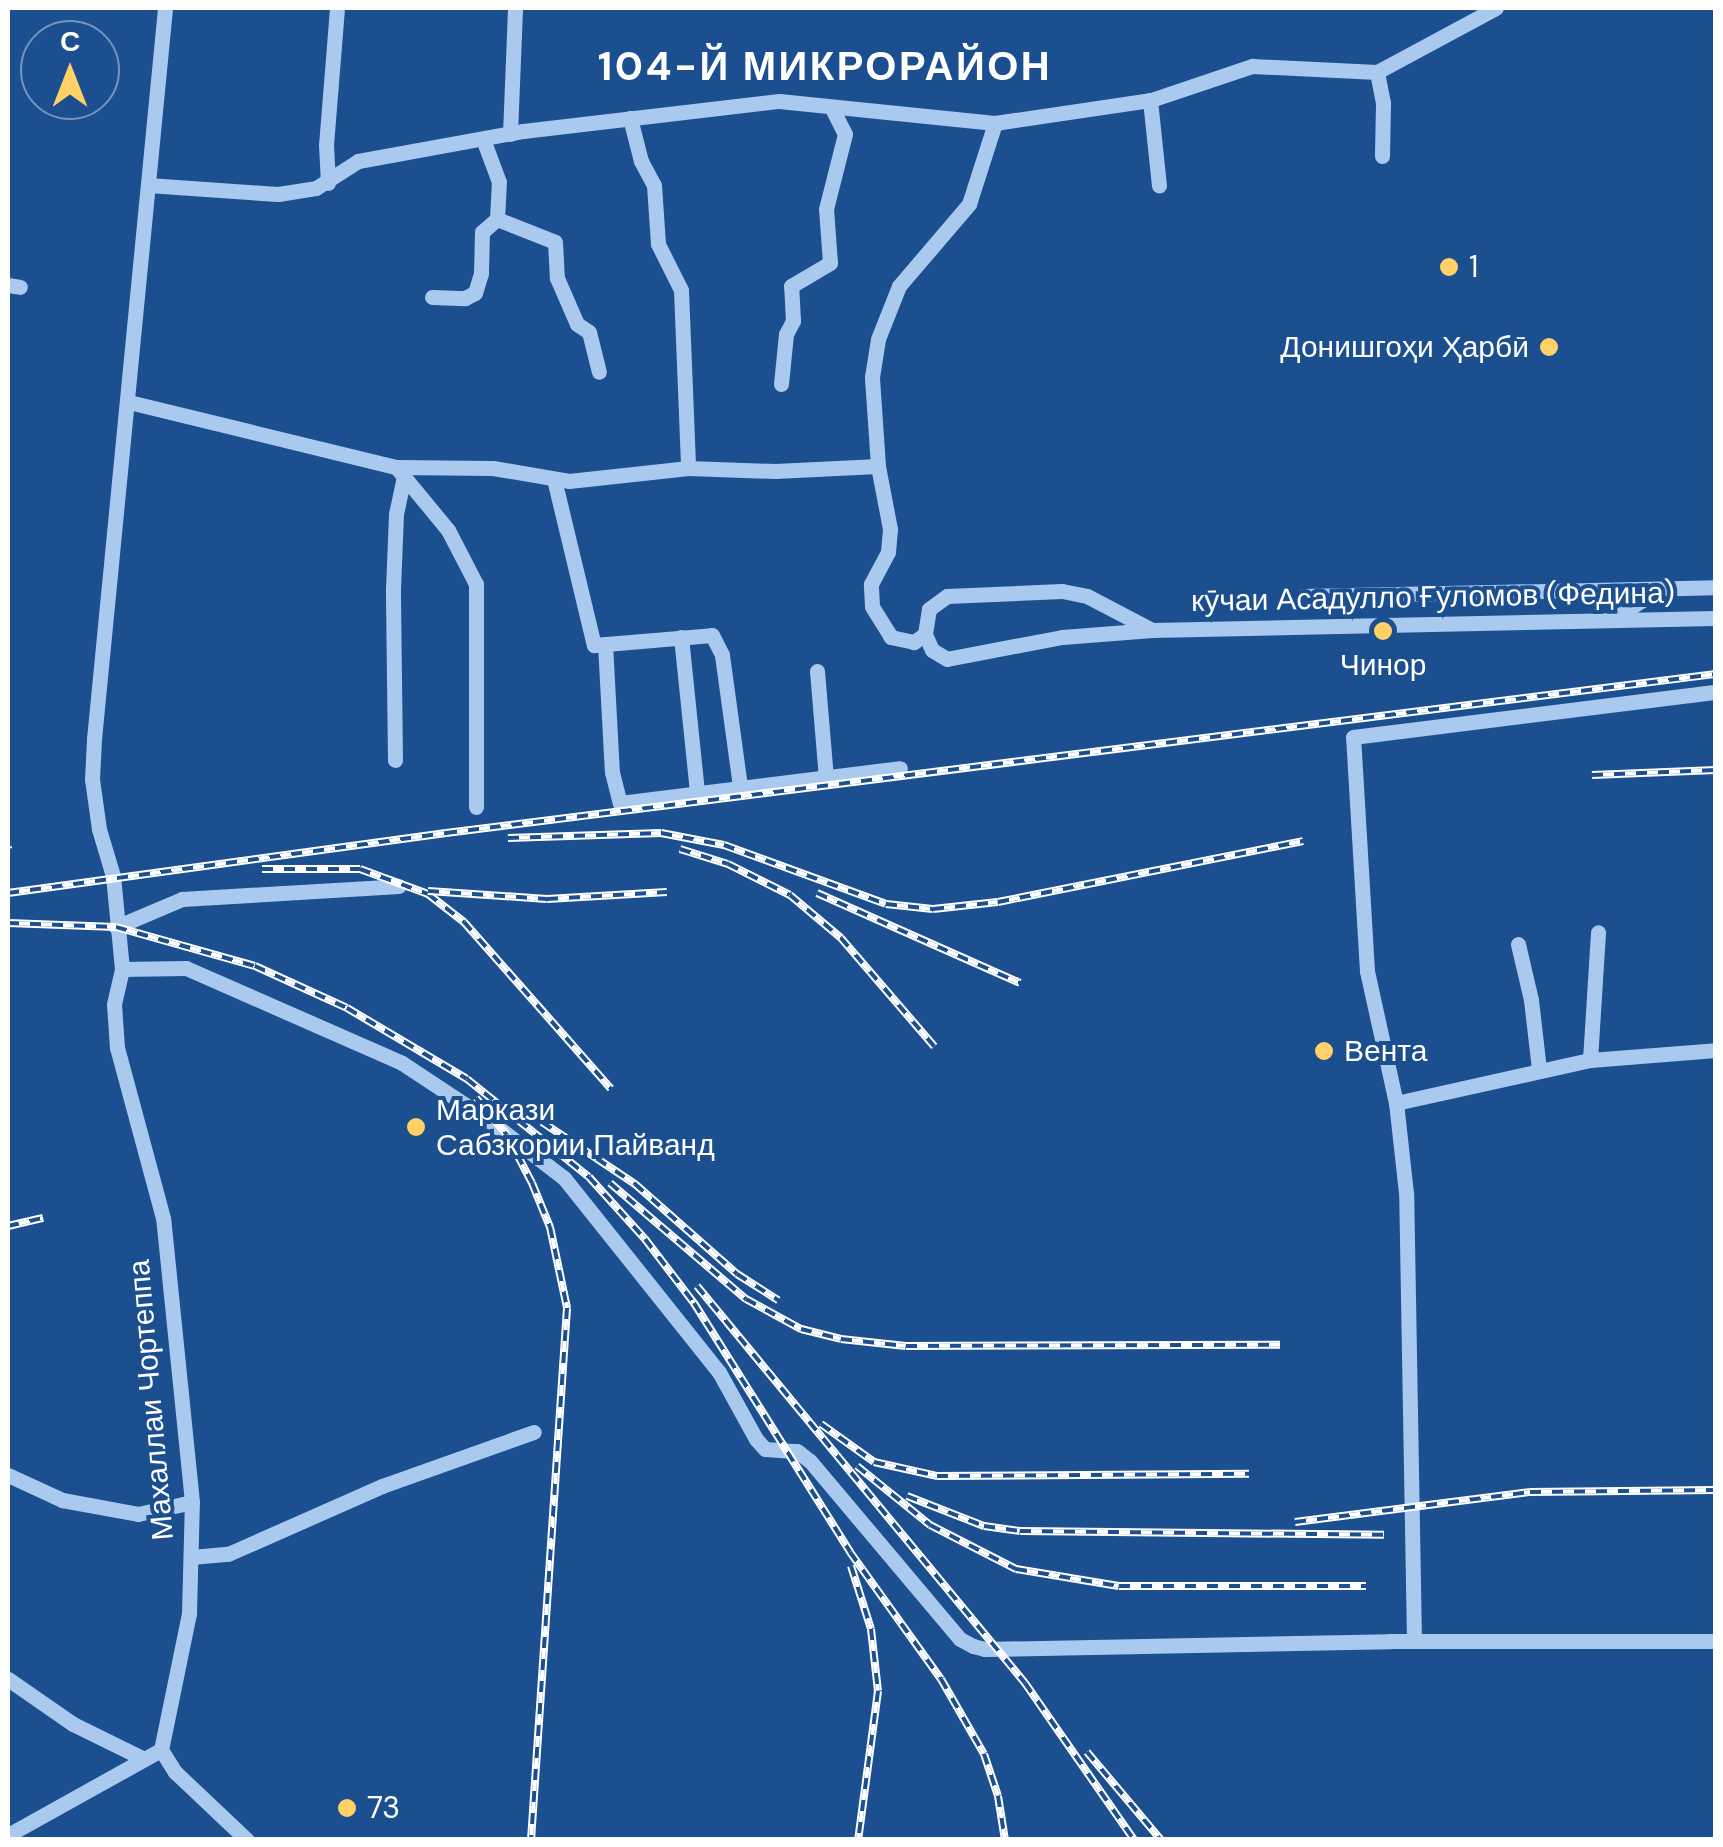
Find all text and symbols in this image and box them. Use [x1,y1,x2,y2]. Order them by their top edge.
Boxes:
north arrow [20,20,120,120]
text: С [60,23,80,60]
district label: 104-Й МИКРОРАЙОН [598,42,1052,90]
place label: 1 [1469,249,1478,285]
marker: 1 [1438,256,1460,278]
place label: Донишгоҳи Ҳарбӣ [1280,329,1529,365]
marker: Донишгоҳи Ҳарбӣ [1538,336,1560,358]
street label: кӯчаи Асадулло Ғуломов (Федина) [1191,575,1675,619]
marker: Чинор [1372,620,1394,642]
place label: Чинор [1340,647,1426,683]
place label: Вента [1344,1033,1427,1069]
marker: Вента [1313,1040,1335,1062]
place label: Маркази Сабзкории Пайванд [436,1092,715,1162]
marker: Маркази Сабзкории Пайванд [405,1116,427,1138]
street label: Махаллаи Чортеппа [121,1258,181,1542]
place label: 73 [367,1790,400,1826]
marker: 73 [336,1797,358,1819]

